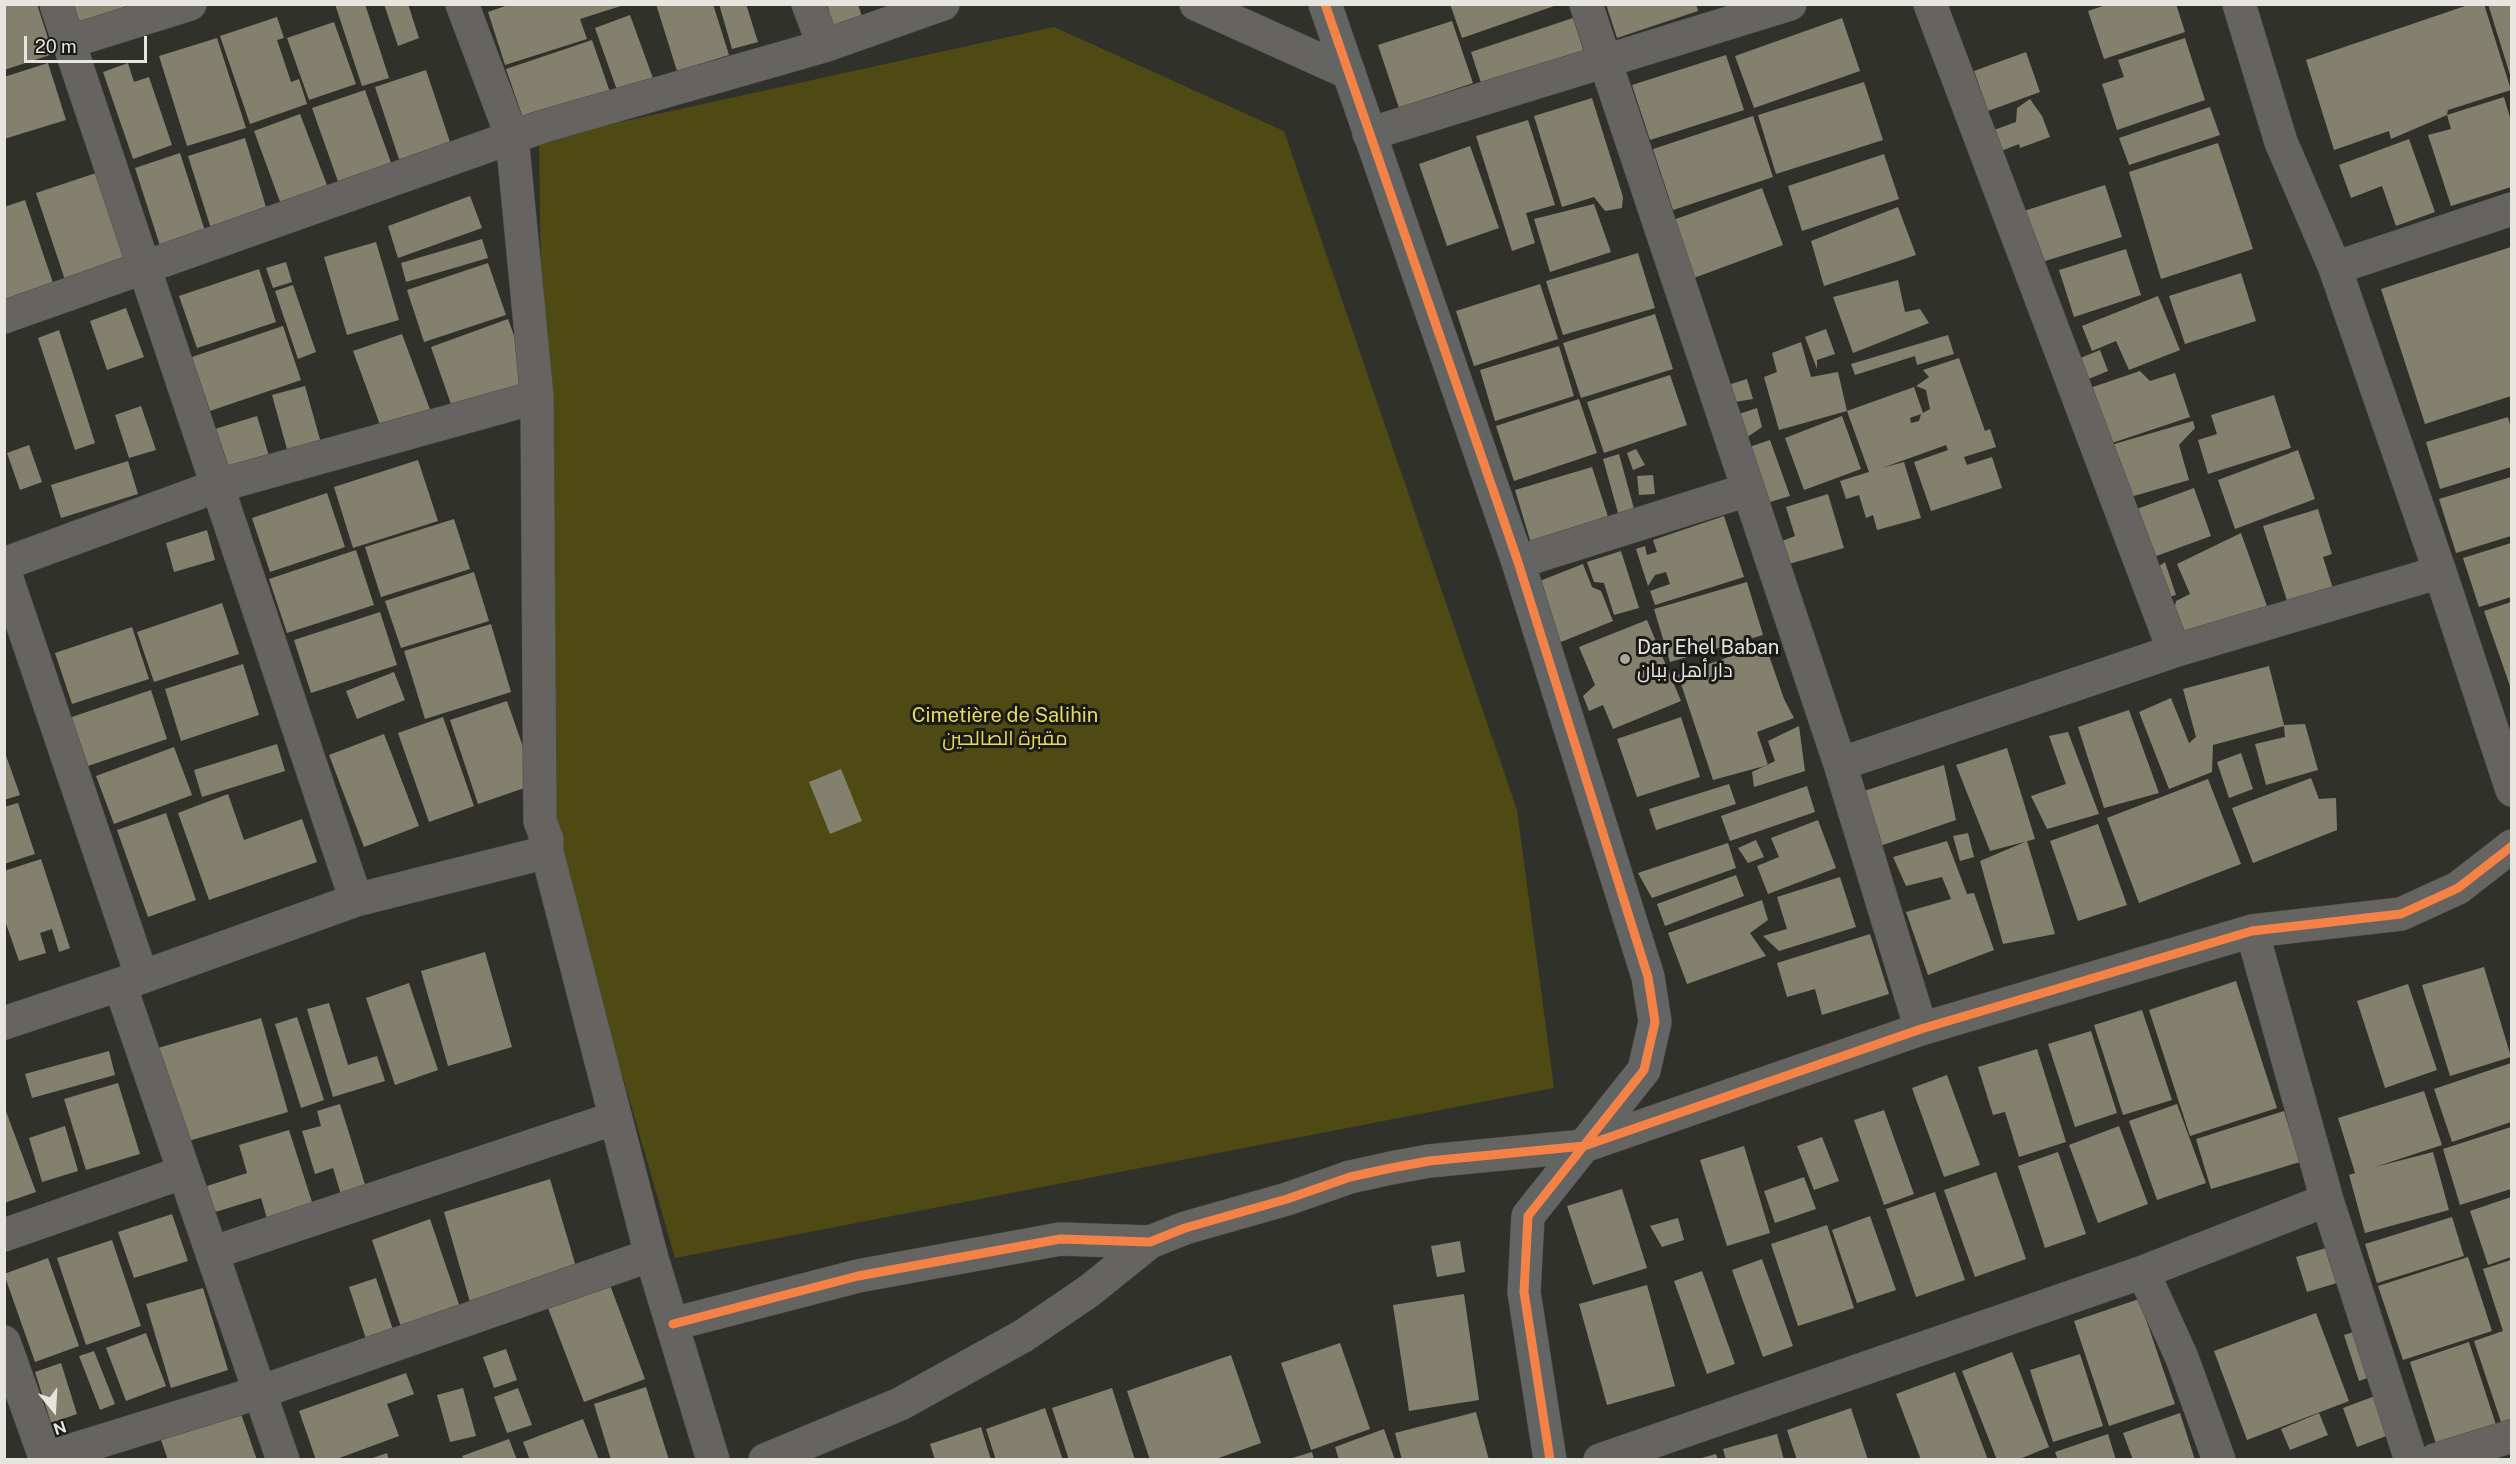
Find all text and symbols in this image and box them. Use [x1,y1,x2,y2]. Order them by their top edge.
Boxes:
scale bar [27,24,150,62]
text: 20 m [35,36,77,57]
place label: Dar Ehel Baban دار أهل ببان [1637,636,1779,683]
marker: Dar Ehel Baban دار أهل ببان [1618,652,1632,666]
park label: Cimetière de Salihin مقبرة الصالحين [912,704,1098,751]
north arrow [24,1380,84,1440]
text: N [51,1417,69,1439]

